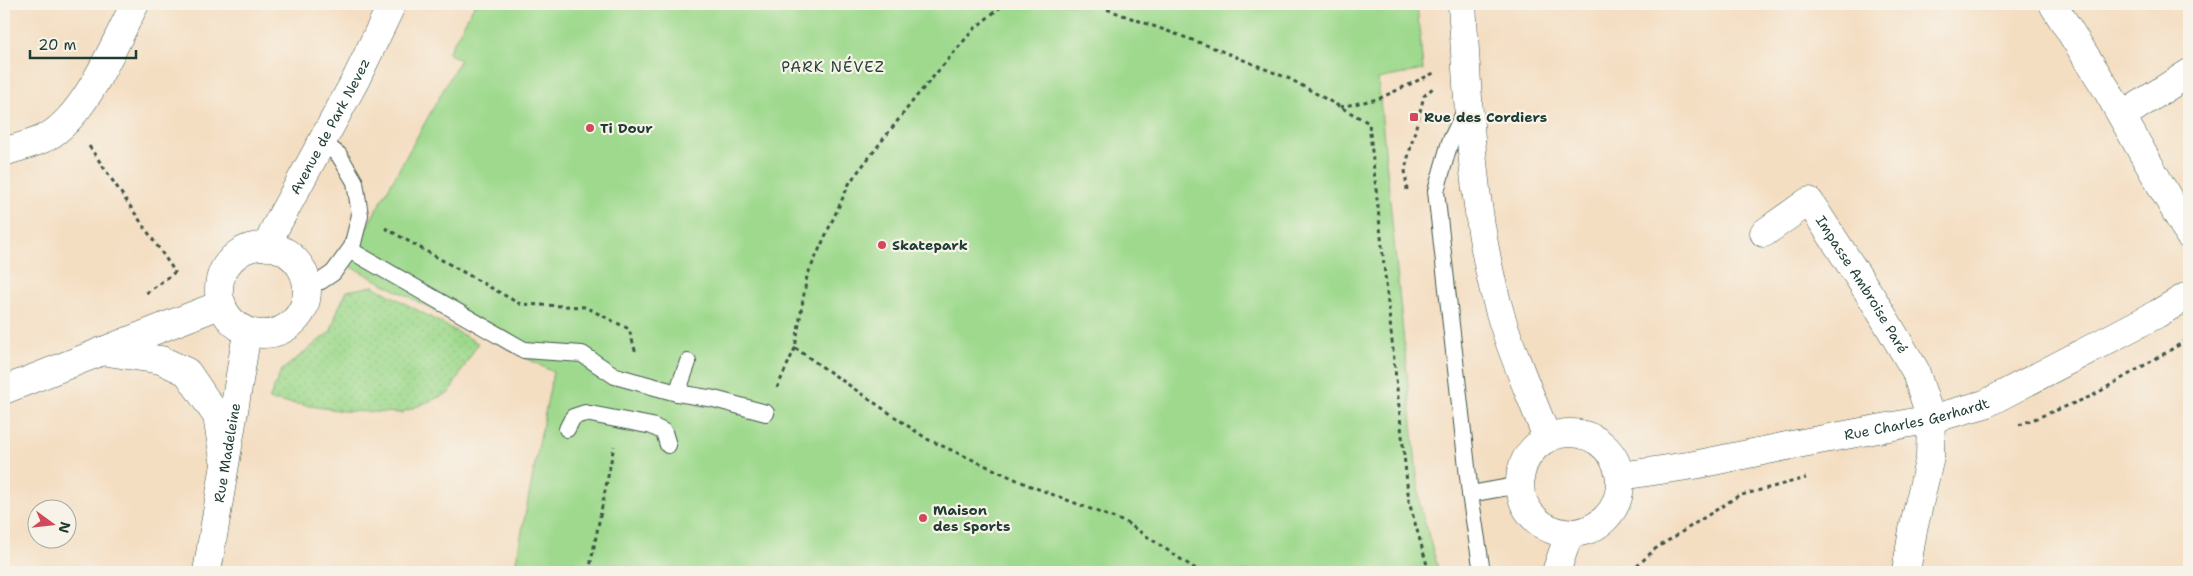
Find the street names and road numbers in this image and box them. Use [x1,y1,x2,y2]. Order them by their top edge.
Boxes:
street label: Avenue de Park Nevez [286,55,374,198]
street label: Impasse Ambroise Paré [1812,212,1912,357]
street label: Rue Charles Gerhardt [1843,394,1992,444]
street label: Rue Madeleine [210,401,244,504]

